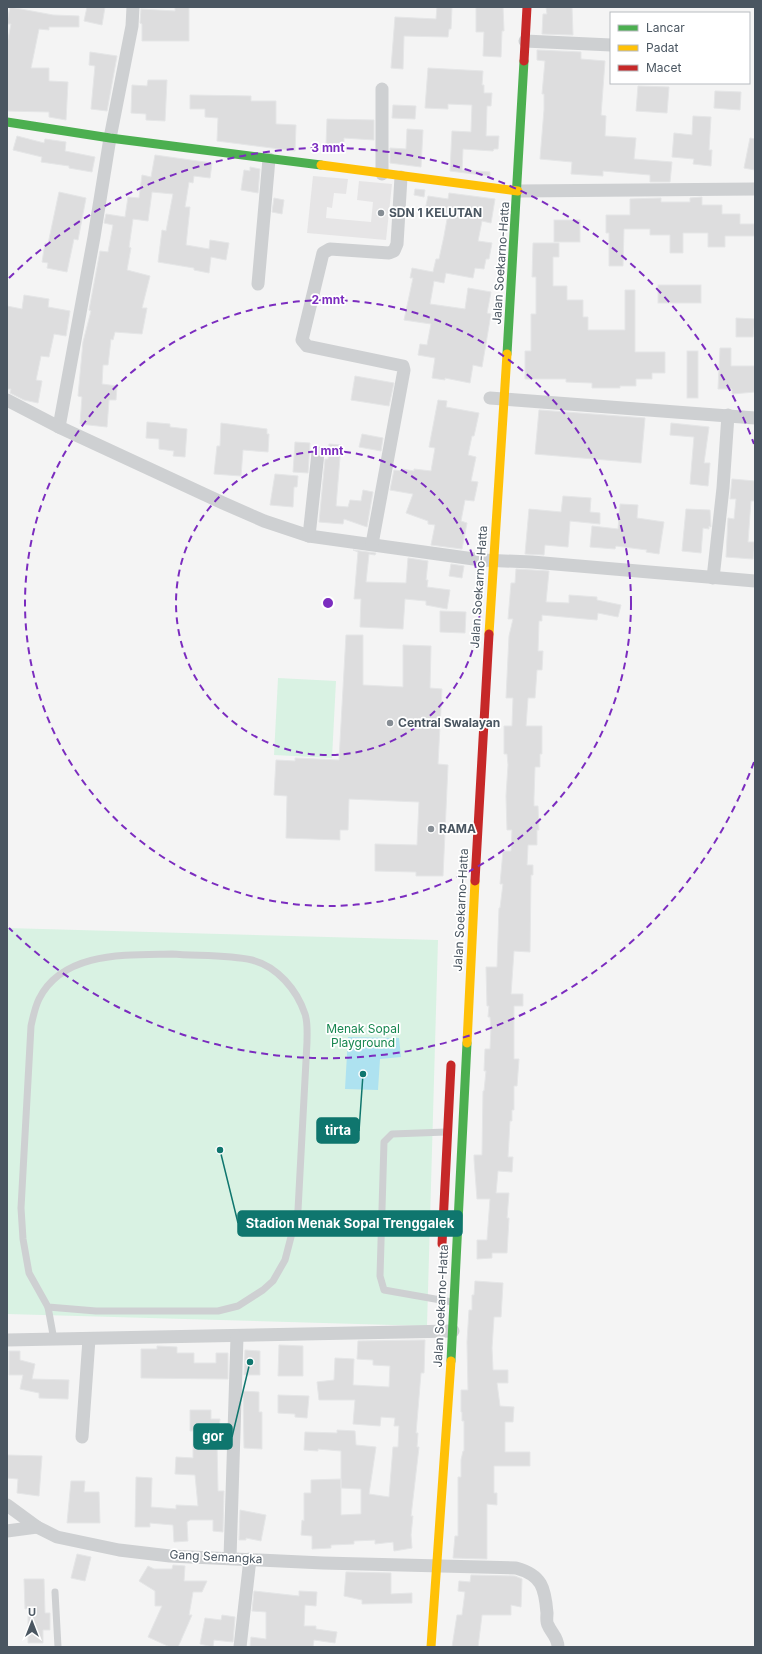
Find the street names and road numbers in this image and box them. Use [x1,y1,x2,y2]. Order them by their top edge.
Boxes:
street label: Jalan Soekarno-Hatta [489,201,512,325]
street label: Jalan Soekarno-Hatta [467,525,490,649]
street label: Jalan Soekarno-Hatta [450,848,471,972]
street label: Jalan Soekarno-Hatta [430,1244,451,1368]
street label: Gang Semangka [169,1547,263,1566]

